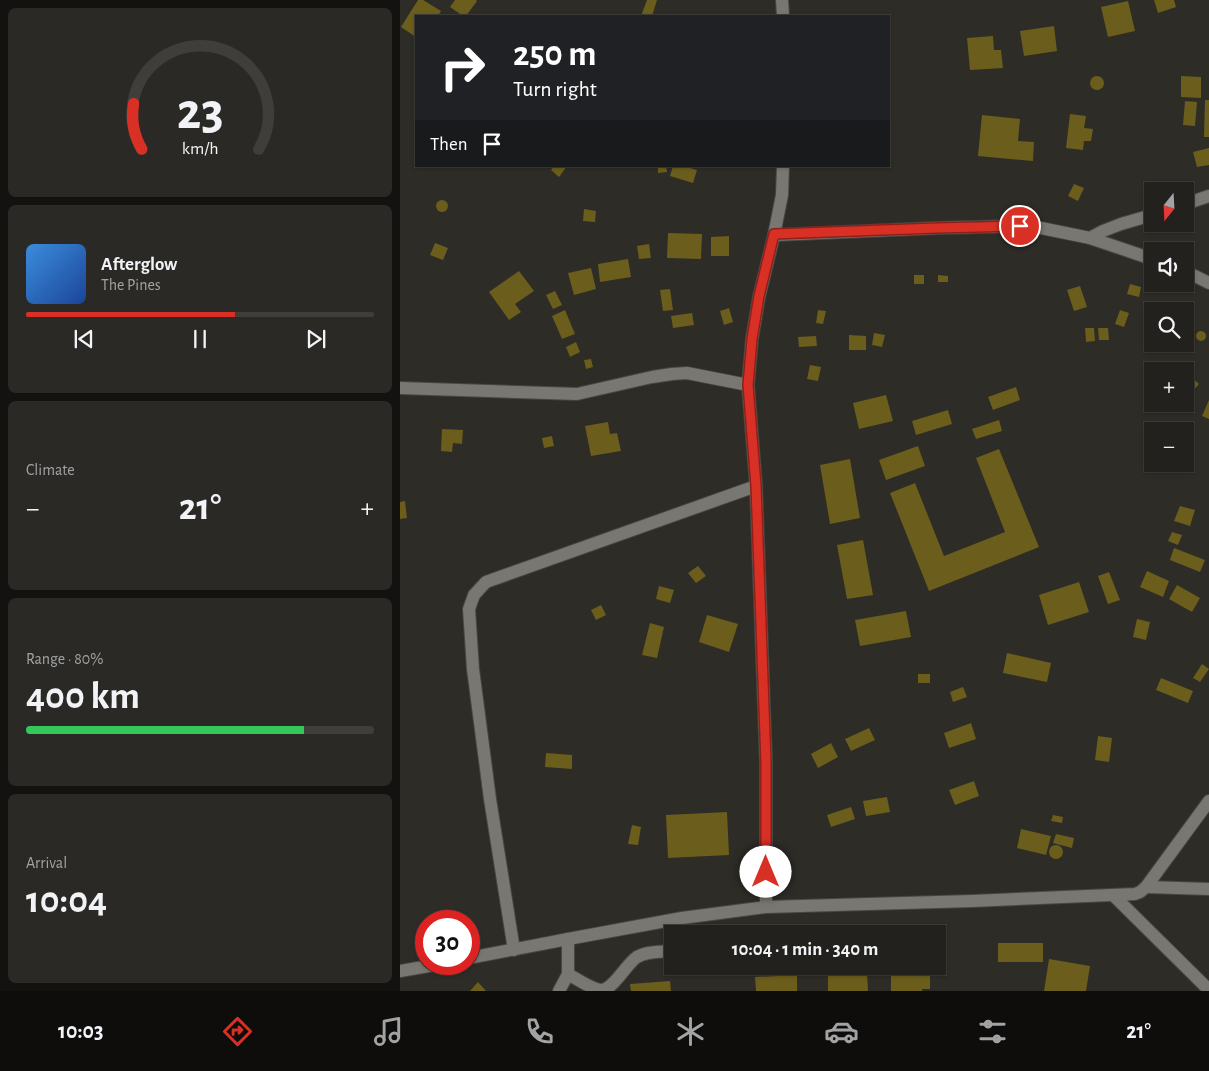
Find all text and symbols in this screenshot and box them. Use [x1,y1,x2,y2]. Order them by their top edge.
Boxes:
icon: right [430,35,495,100]
text: 250 m [513,37,596,72]
text: Turn right [513,78,597,100]
text: 23 [177,86,223,138]
icon: arrive [478,130,506,158]
text: Then [430,135,468,154]
text: km/h [182,140,218,158]
north arrow [1144,182,1194,232]
map controls [1144,182,1194,472]
pin [999,205,1041,247]
icon: arrive [1006,212,1034,240]
button: sound [1144,242,1194,292]
text: Afterglow [101,255,177,274]
text: The Pines [101,277,161,293]
button: search [1144,302,1194,352]
icon: previous [70,325,98,353]
icon: pause [186,325,214,353]
icon: next [302,325,330,353]
button: + [1144,362,1194,412]
button: − [1144,422,1194,472]
text: Climate [26,462,75,478]
text: 21° [179,489,221,527]
text: − [26,495,39,523]
text: + [361,495,374,523]
text: Range · 80% [26,651,103,667]
text: 400 km [26,678,140,716]
position arrow [739,845,791,897]
text: Arrival [26,855,67,871]
text: 10:04 [26,882,107,920]
speed limit sign: 30 [415,910,480,975]
text: 10:04 · 1 min · 340 m [732,940,878,959]
icon: directions [220,1014,255,1049]
icon: music [371,1014,406,1049]
icon: phone [522,1014,557,1049]
icon: climate [673,1014,708,1049]
icon: car [824,1014,859,1049]
icon: filters [975,1014,1010,1049]
text: 10:03 [58,1020,103,1042]
text: 21° [1126,1020,1151,1042]

